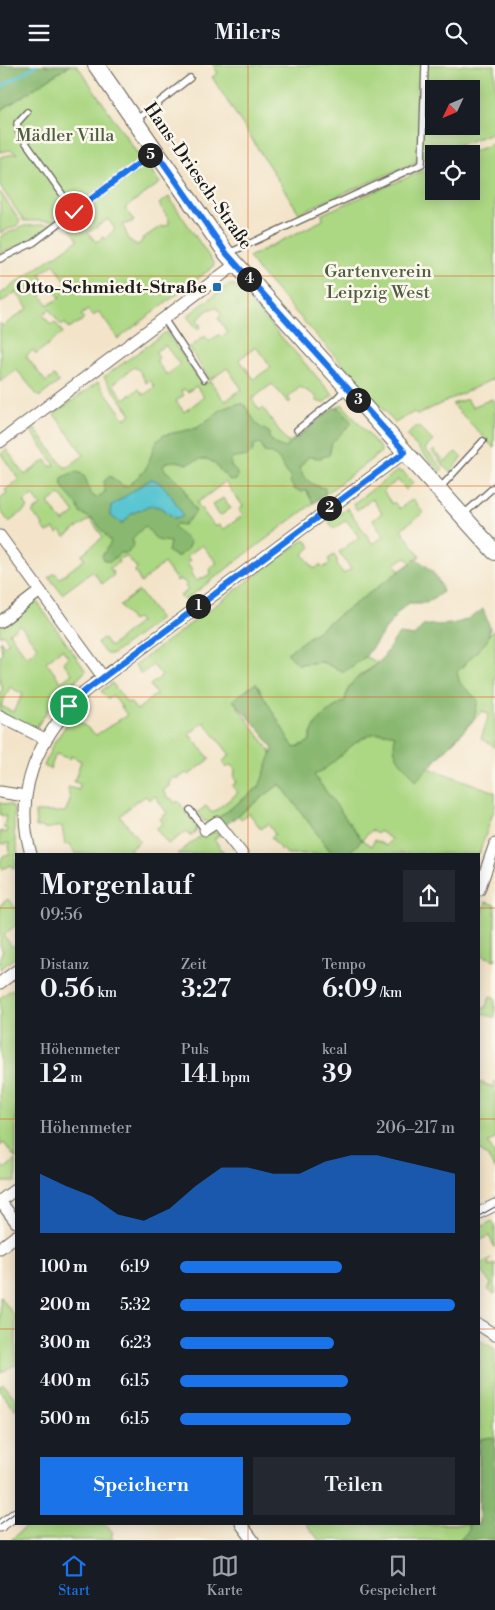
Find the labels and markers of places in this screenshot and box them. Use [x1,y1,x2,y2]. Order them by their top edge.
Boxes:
pin: 5 [138,143,162,167]
pin [53,191,95,233]
pin: 4 [236,267,262,291]
place label: Otto-Schmiedt-Straße [16,276,207,299]
marker: Otto-Schmiedt-Straße [211,281,223,293]
pin: 3 [346,387,370,413]
pin: 2 [316,495,342,521]
pin: 1 [186,593,210,619]
pin [48,685,90,727]

